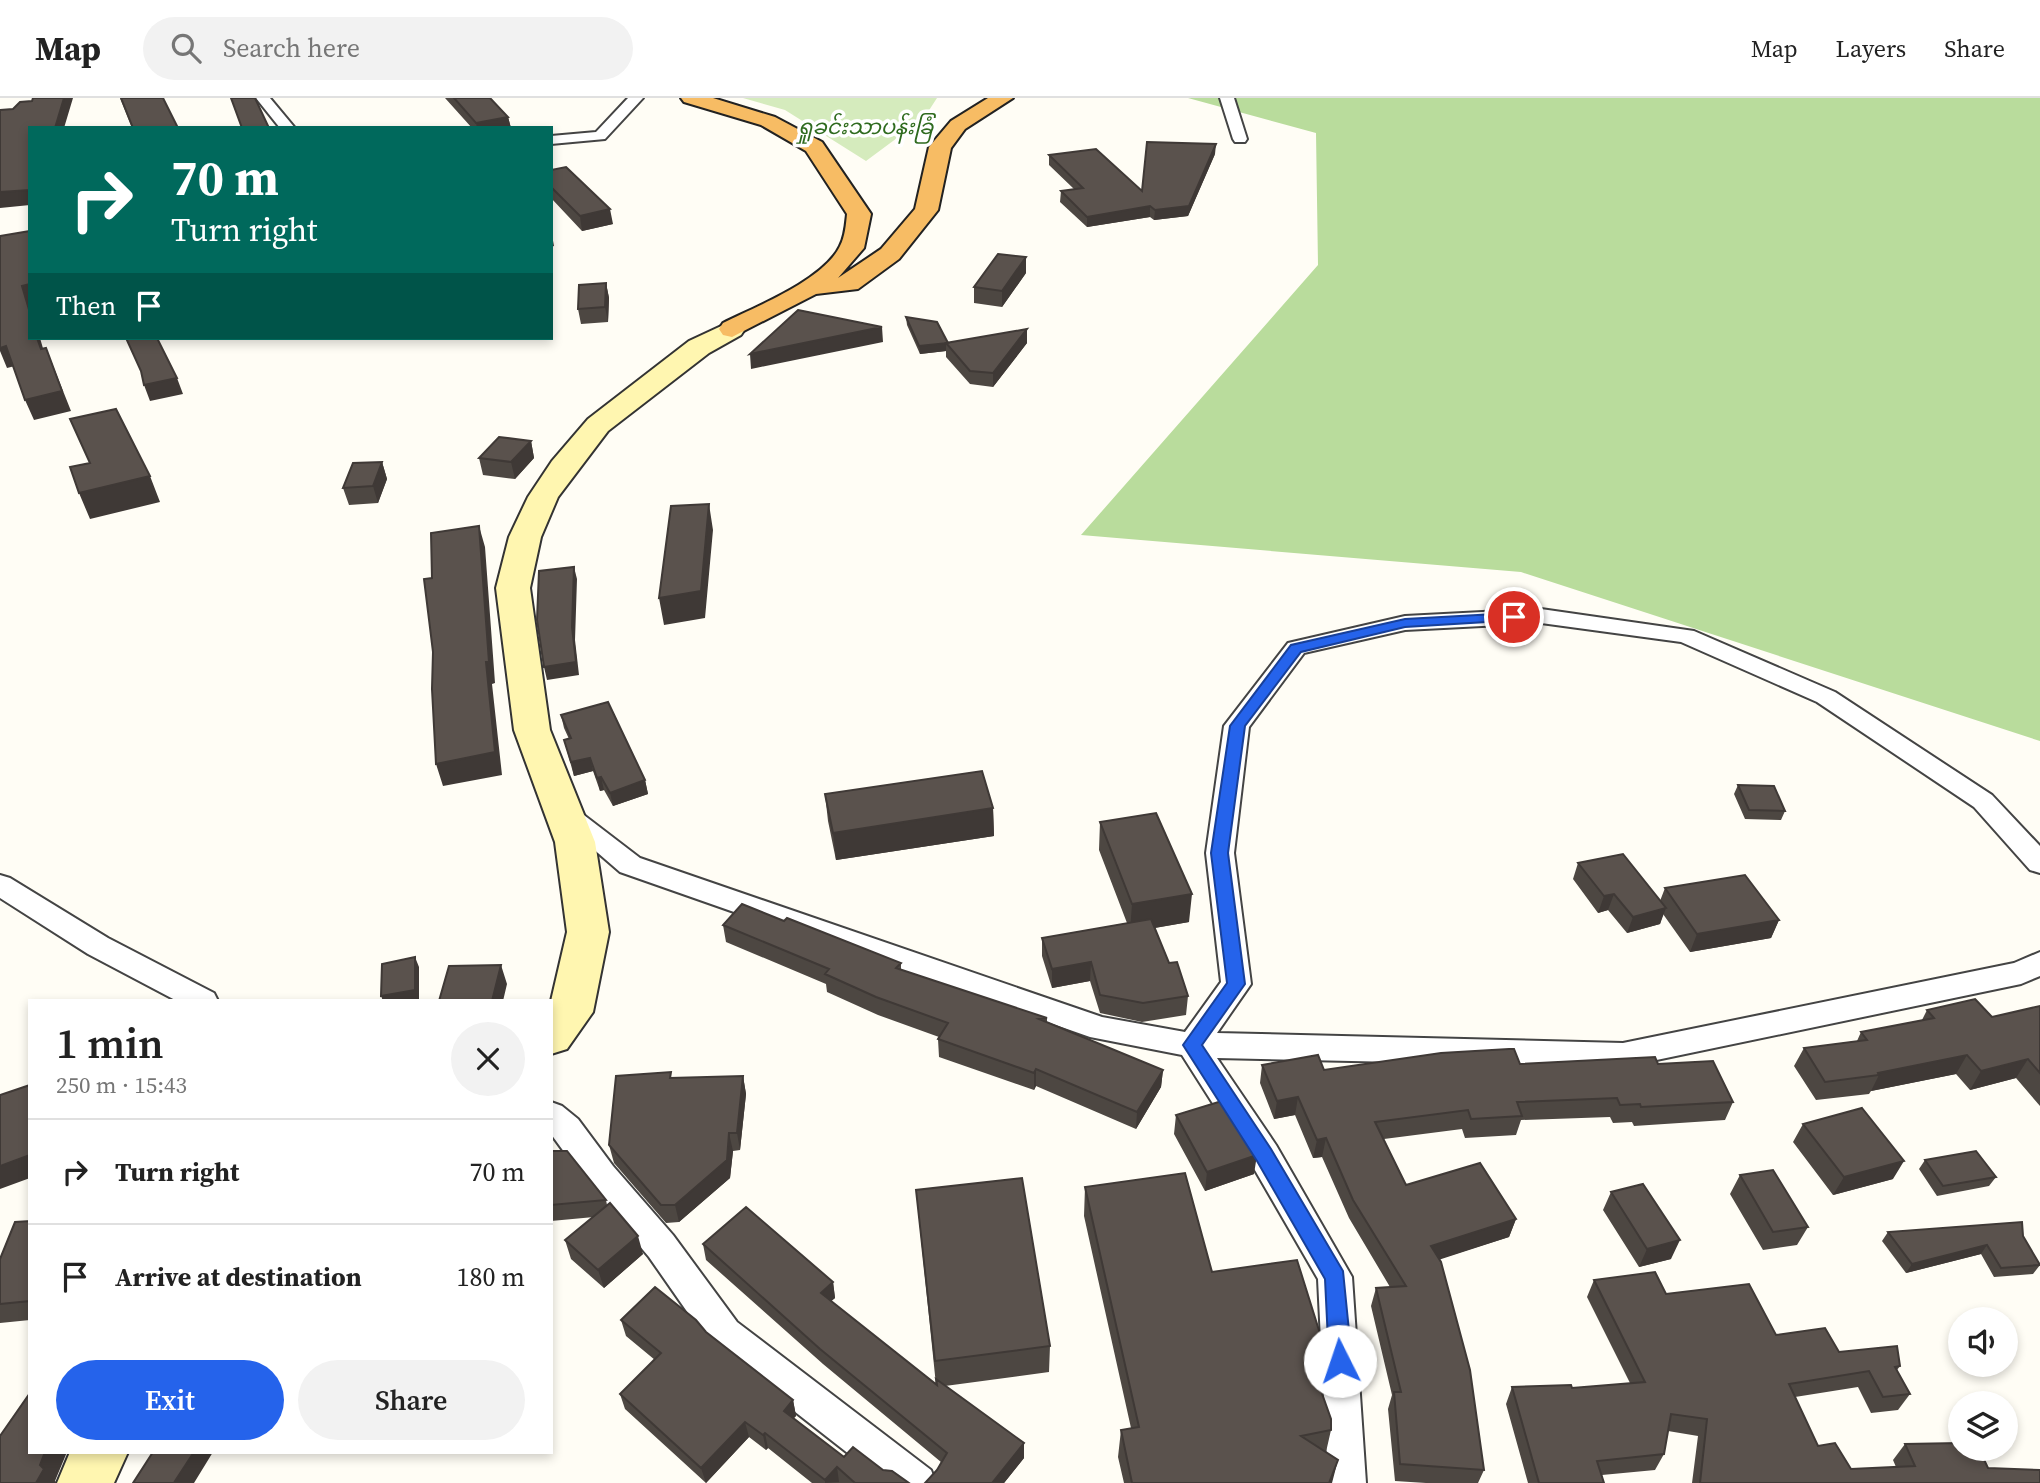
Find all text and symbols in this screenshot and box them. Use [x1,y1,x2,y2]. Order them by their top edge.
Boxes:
search box [143,17,633,80]
text: Map [35,26,101,71]
icon: search [167,29,205,67]
text: Search here [223,30,360,66]
text: Map [1751,32,1798,65]
text: Layers [1836,32,1906,65]
text: Share [1944,32,2005,65]
park label: ရှုခင်းသာပန်းခြံ [796,112,936,144]
text: 70 m [171,144,279,211]
icon: right [56,154,147,245]
text: Turn right [171,208,317,252]
icon: arrive [130,287,168,325]
text: Then [56,288,116,324]
pin [1484,587,1544,647]
icon: arrive [1495,598,1533,636]
text: 1 min [56,1014,164,1072]
button: close [451,1022,525,1096]
text: 250 m · 15:43 [56,1069,187,1101]
icon: right [56,1153,94,1191]
text: Turn right [115,1154,239,1190]
text: 70 m [470,1154,525,1190]
icon: arrive [56,1258,94,1296]
text: Arrive at destination [115,1259,362,1295]
text: 180 m [457,1259,525,1295]
map controls [1948,1307,2018,1461]
button: sound [1948,1307,2018,1377]
position arrow [1303,1324,1377,1398]
button: Exit [56,1360,284,1440]
button: Share [298,1360,525,1440]
button: layers [1948,1391,2018,1461]

